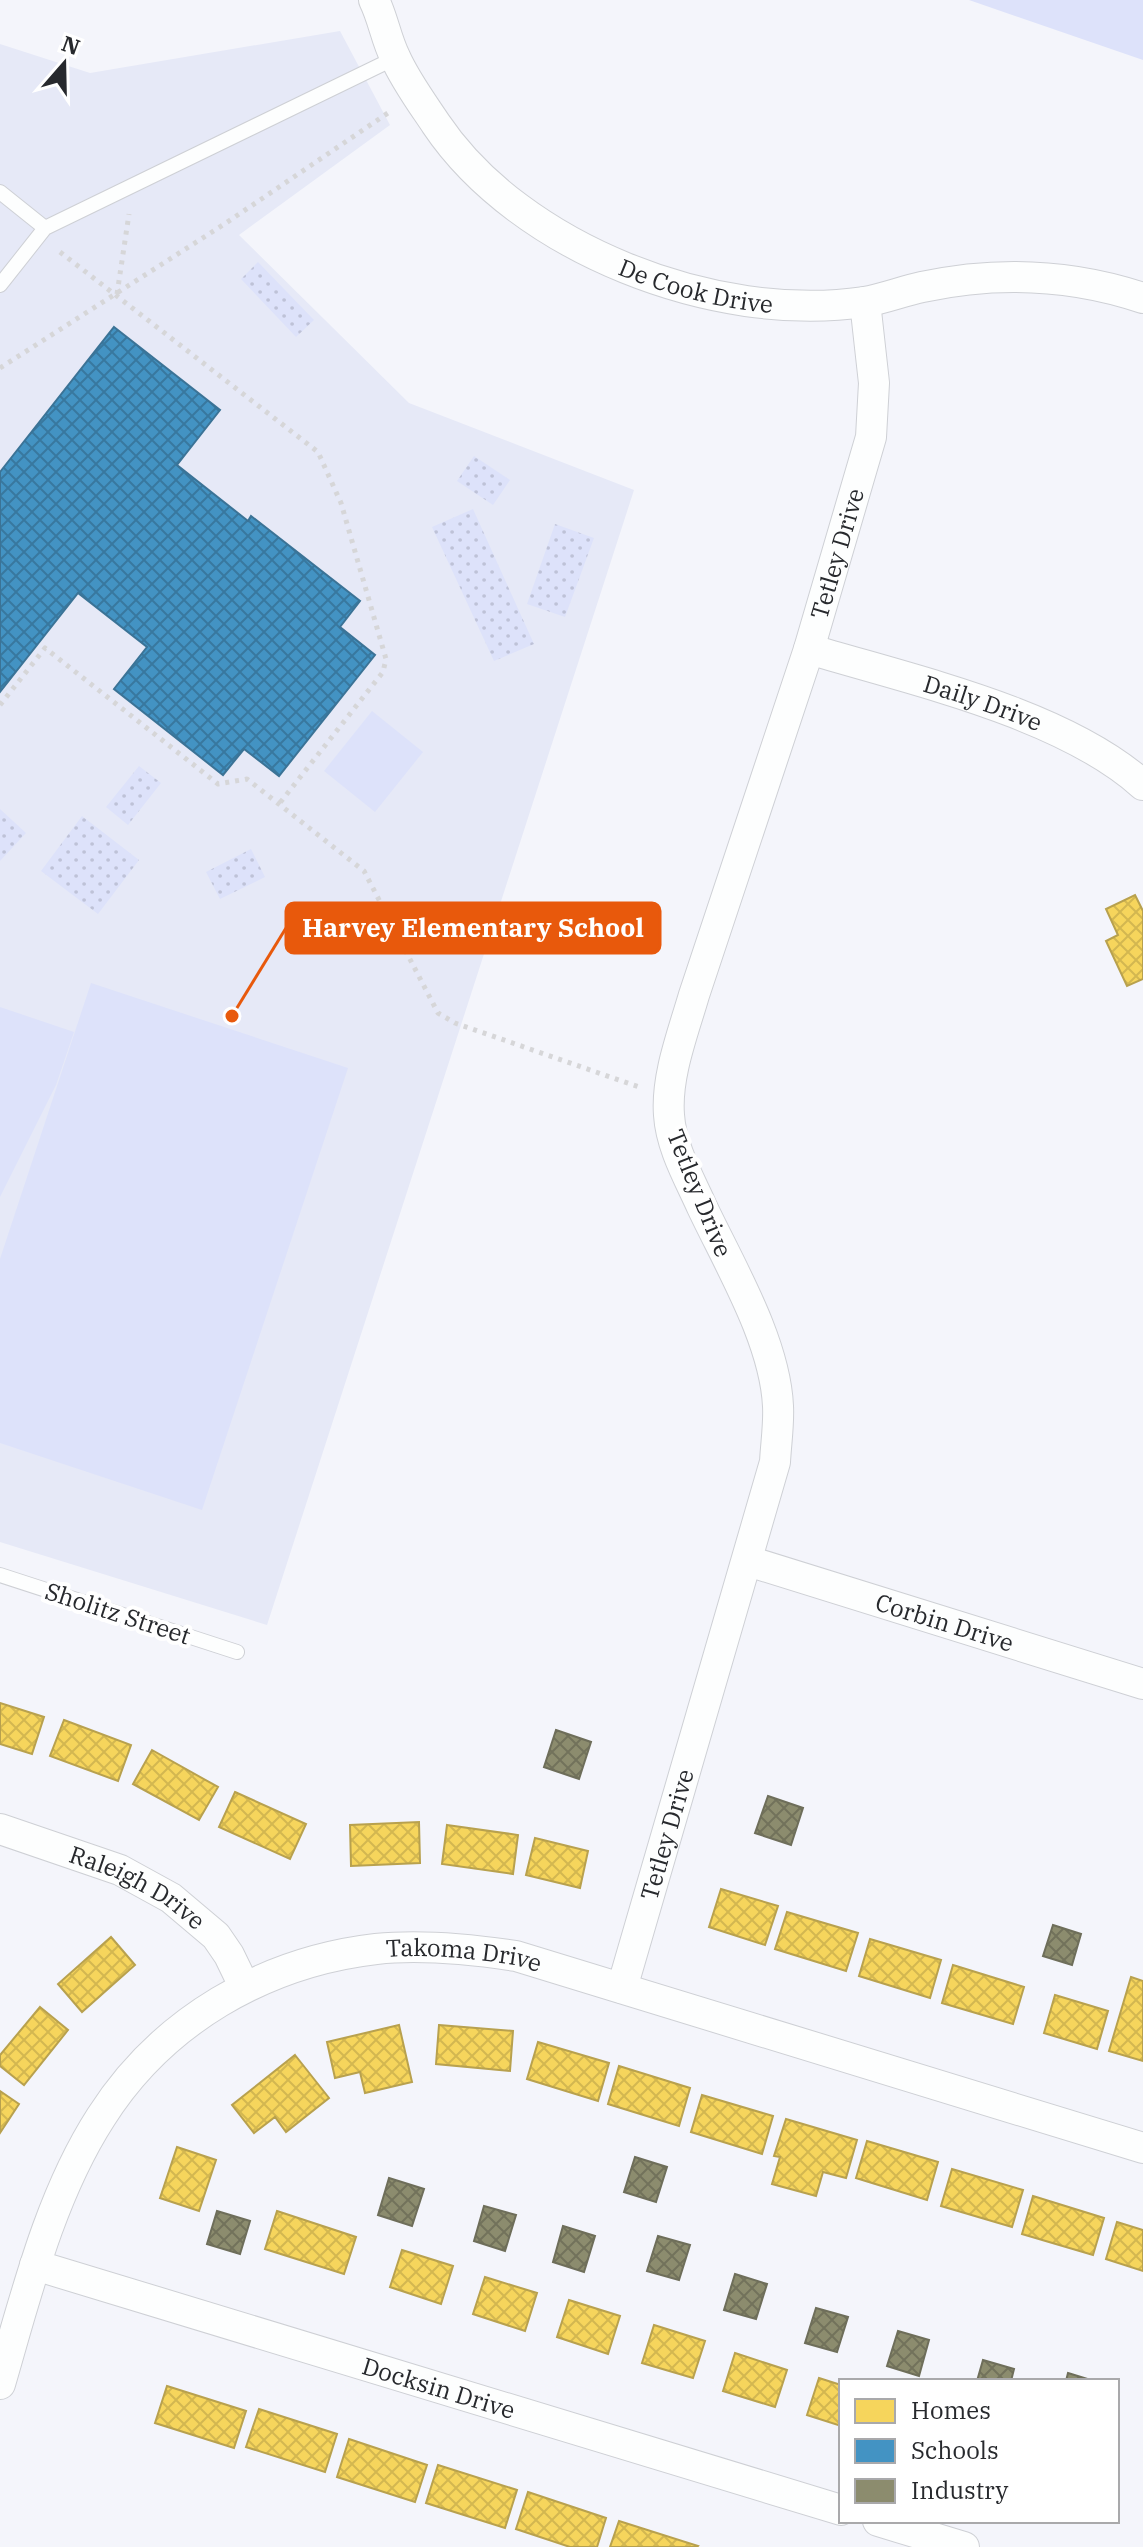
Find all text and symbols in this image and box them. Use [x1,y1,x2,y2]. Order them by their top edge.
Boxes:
north arrow [24,24,104,104]
text: N [58,28,84,61]
street label: De Cook Drive [614,251,775,320]
street label: Tetley Drive [803,484,871,623]
street label: Daily Drive [920,667,1047,738]
callout: Harvey Elementary School [286,903,660,953]
text: Harvey Elementary School [302,910,644,944]
street label: Tetley Drive [660,1125,740,1261]
street label: Sholitz Street [41,1574,195,1652]
street label: Corbin Drive [872,1586,1018,1659]
street label: Tetley Drive [632,1765,701,1904]
street label: Raleigh Drive [65,1838,212,1936]
street label: Takoma Drive [385,1931,546,1979]
street label: Docksin Drive [359,2349,519,2426]
legend [839,2379,1119,2523]
text: Homes [911,2394,991,2426]
text: Schools [911,2434,999,2466]
text: Industry [911,2474,1008,2506]

